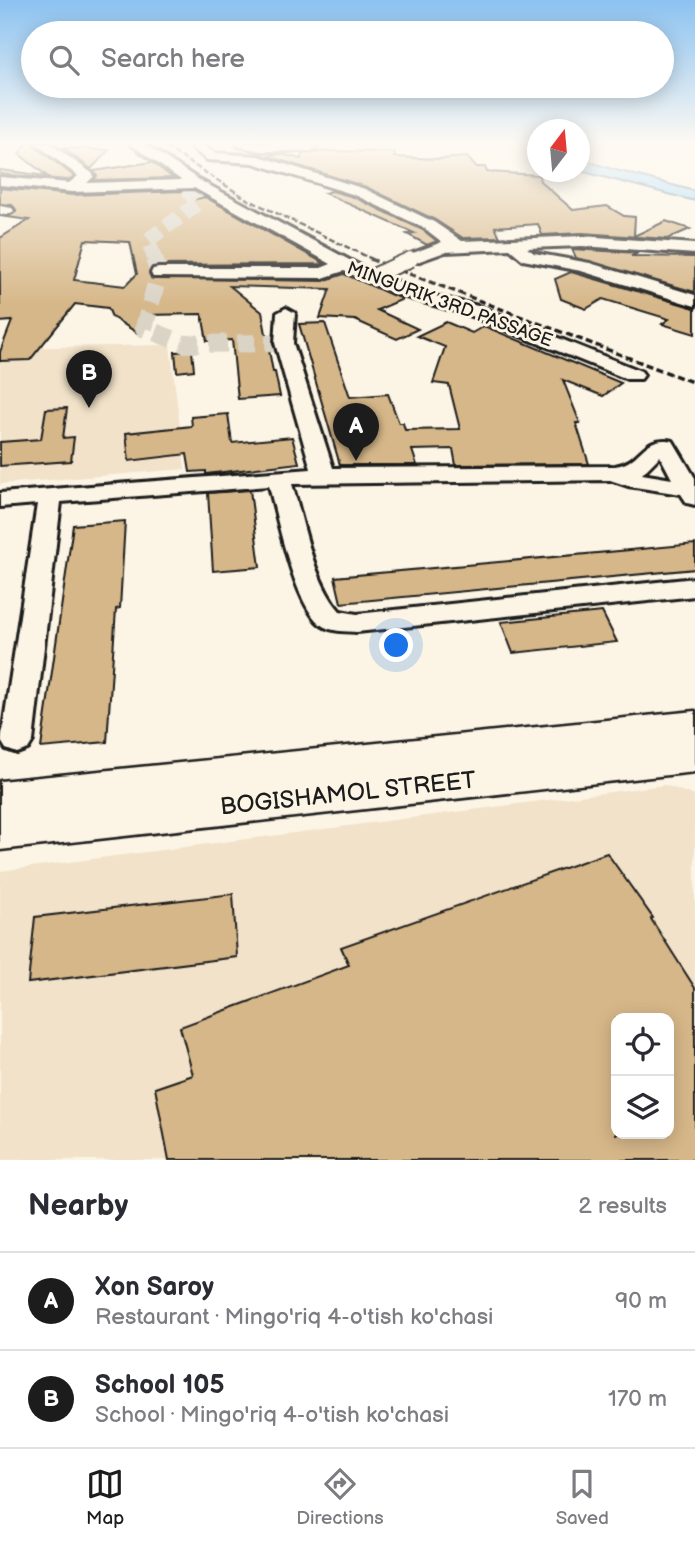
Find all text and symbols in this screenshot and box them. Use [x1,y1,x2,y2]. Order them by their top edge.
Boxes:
search box [21,21,674,98]
icon: search [45,41,83,79]
text: Search here [101,44,245,75]
north arrow [527,119,590,182]
street label: MINGURIK 3RD PASSAGE [344,258,555,351]
pin: B [66,350,112,408]
pin: A [333,403,379,461]
your location [379,628,413,662]
street label: BOGISHAMOL STREET [219,766,478,821]
map controls [611,1013,674,1139]
button: locate [611,1013,674,1076]
button: layers [611,1076,674,1139]
text: Nearby [28,1188,128,1224]
text: 2 results [578,1192,667,1220]
text: Xon Saroy [95,1272,214,1303]
text: A [44,1287,58,1315]
text: 90 m [615,1287,667,1315]
text: Restaurant · Mingo'riq 4-o'tish ko'chasi [95,1303,493,1331]
text: School 105 [95,1370,225,1401]
text: B [43,1385,59,1413]
text: 170 m [608,1385,667,1413]
text: School · Mingo'riq 4-o'tish ko'chasi [95,1401,449,1429]
tab: Map [86,1465,124,1530]
tab: Directions [296,1465,384,1530]
tab: Saved [556,1465,609,1530]

